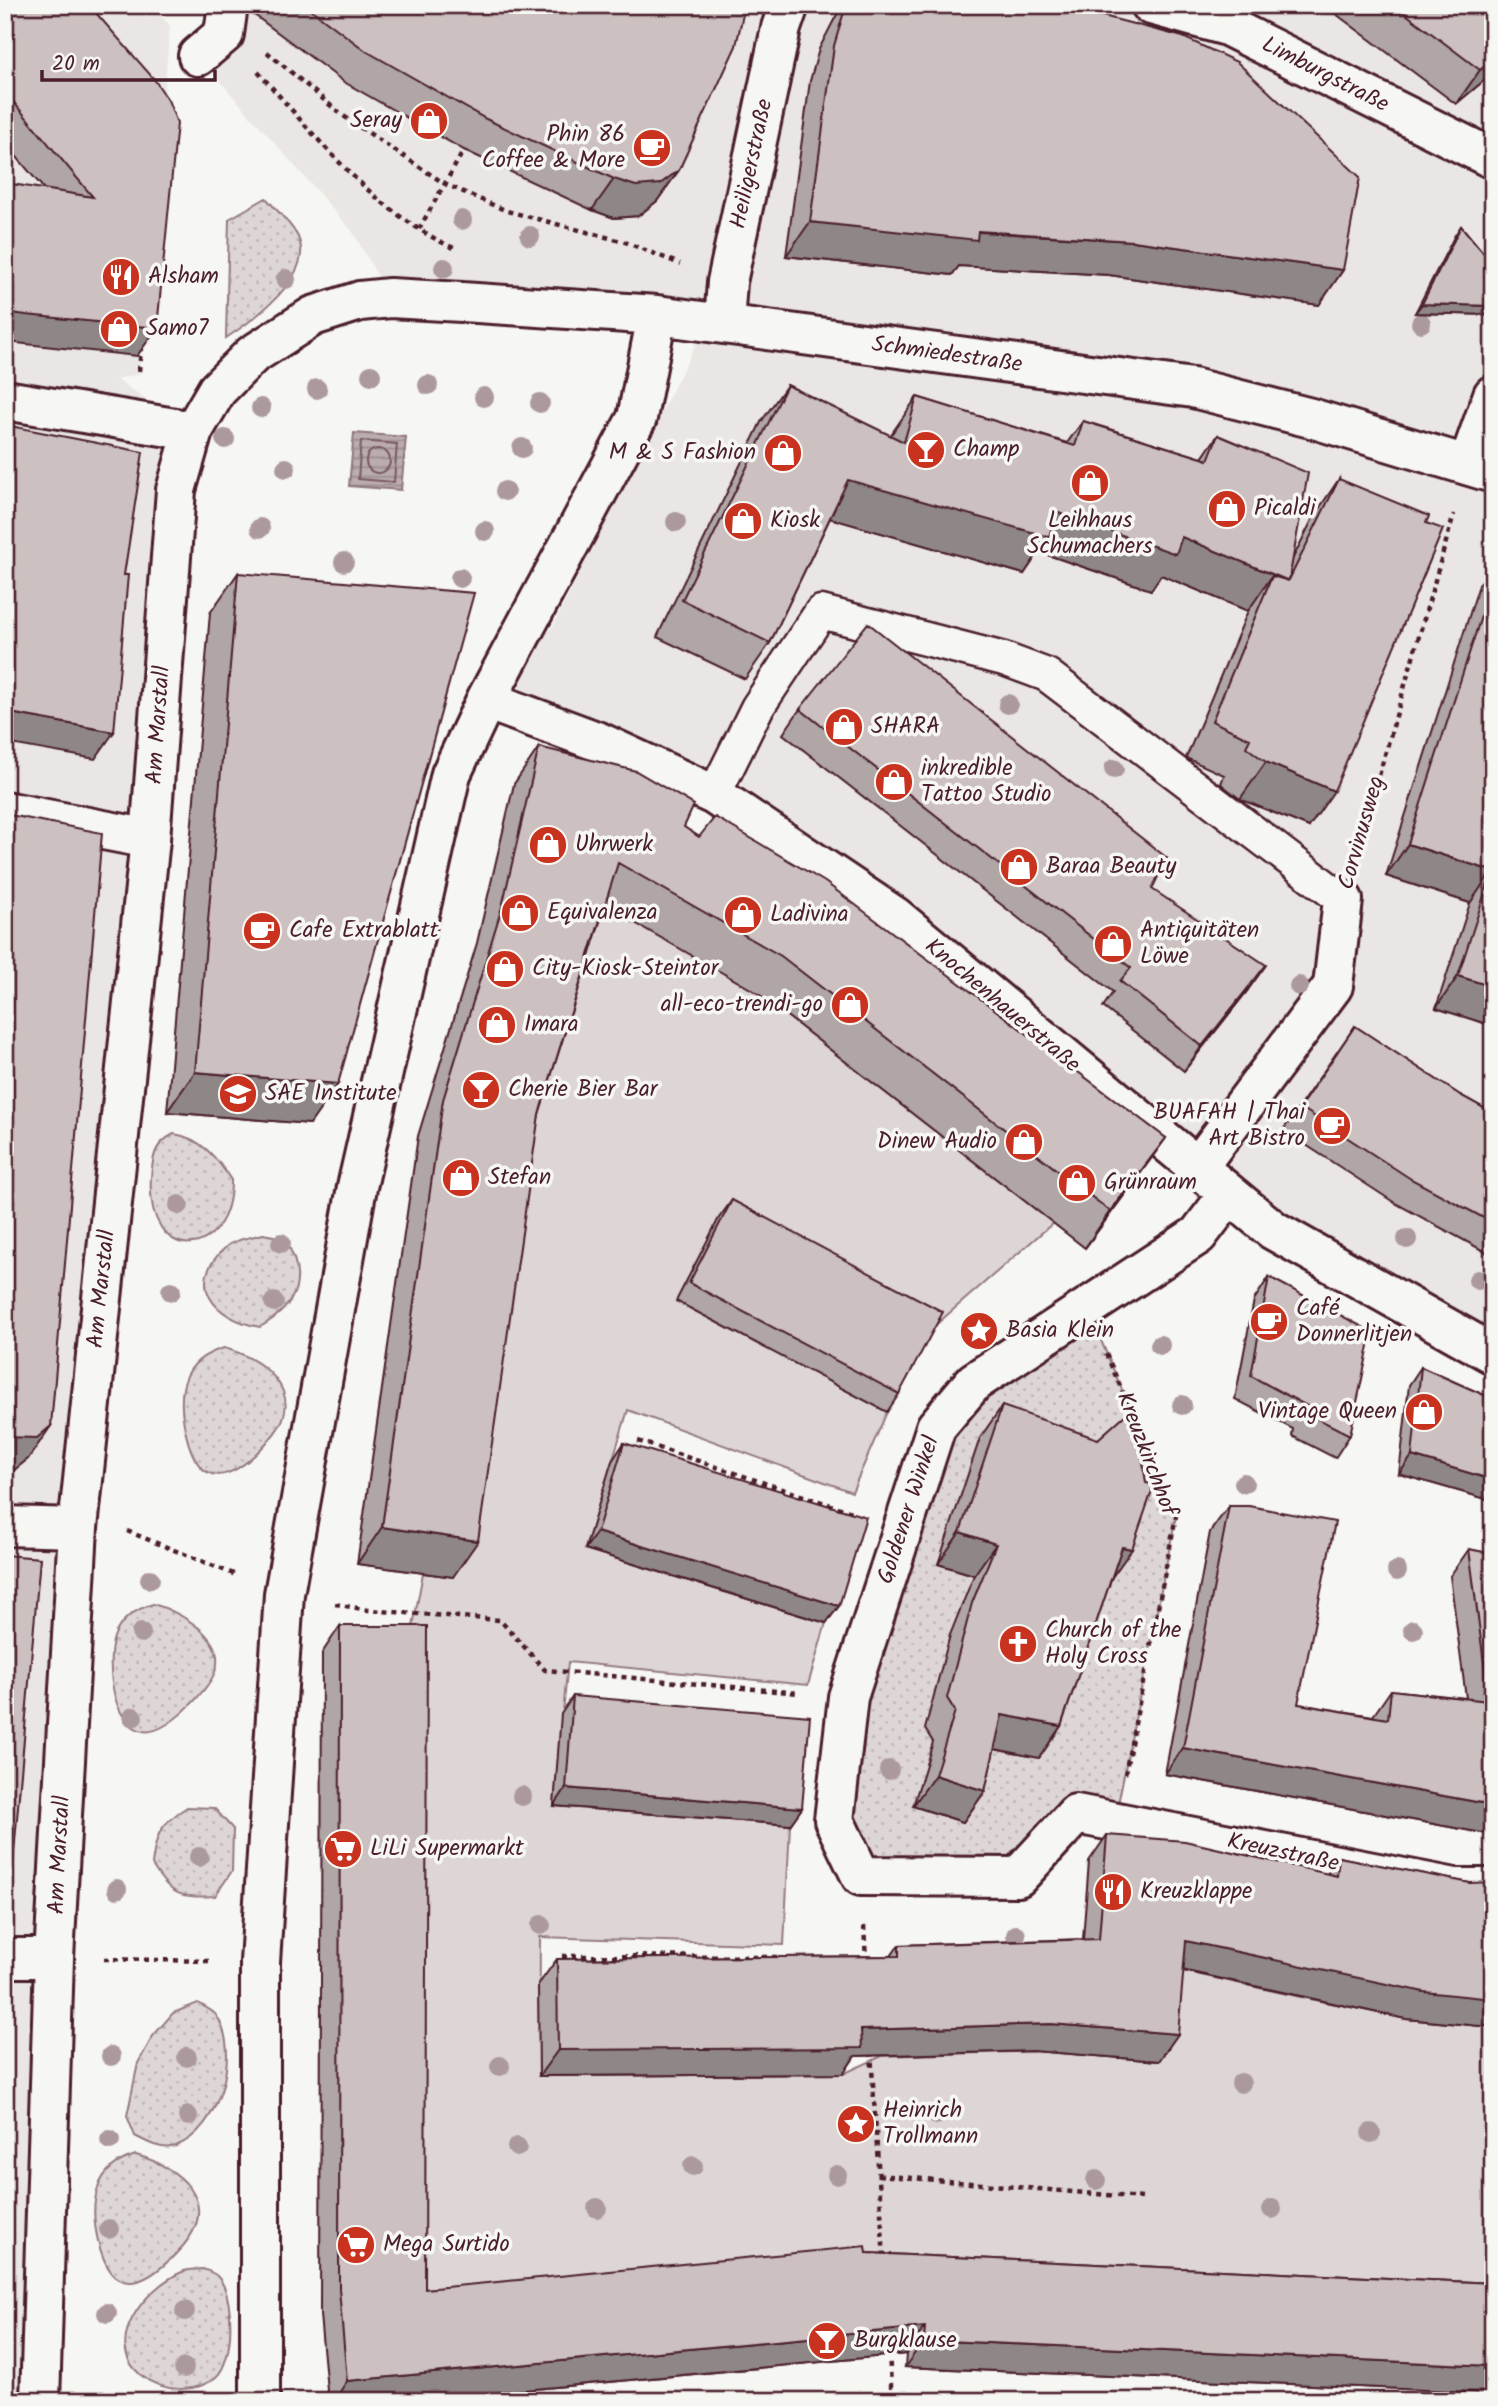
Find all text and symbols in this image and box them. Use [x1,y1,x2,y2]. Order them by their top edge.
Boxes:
street label: Limburgstraße [1255,27,1395,123]
scale bar [42,38,215,82]
text: 20 m [52,48,100,81]
street label: Heiligerstraße [721,96,783,232]
shop icon: Seray [408,100,450,142]
place label: Seray [350,103,402,139]
place label: Phin 86 Coffee & More [482,117,625,179]
cafe icon: Phin 86 Coffee & More [631,127,673,169]
restaurant icon: Alsham [100,256,142,298]
place label: Alsham [148,259,219,295]
shop icon: Samo7 [98,308,140,350]
place label: Samo7 [146,311,210,347]
street label: Schmiedestraße [869,327,1025,383]
bar icon: Champ [905,429,947,471]
shop icon: M & S Fashion [762,432,804,474]
place label: Champ [953,432,1019,468]
place label: M & S Fashion [609,435,756,471]
shop icon: Leihhaus Schumachers [1069,462,1111,504]
shop icon: Picaldi [1206,488,1248,530]
place label: Picaldi [1254,491,1317,527]
shop icon: Kiosk [722,500,764,542]
place label: Kiosk [770,503,820,539]
place label: Leihhaus Schumachers [1027,503,1153,565]
street label: Am Marstall [137,664,181,786]
shop icon: SHARA [823,706,865,748]
place label: SHARA [871,709,940,745]
place label: inkredible Tattoo Studio [921,751,1052,813]
shop icon: inkredible Tattoo Studio [873,761,915,803]
street label: Corvinusweg [1329,772,1395,894]
shop icon: Uhrwerk [527,824,569,866]
place label: Uhrwerk [575,827,653,863]
shop icon: Baraa Beauty [998,846,1040,888]
place label: Baraa Beauty [1046,849,1177,885]
shop icon: Equivalenza [499,892,541,934]
shop icon: Ladivina [722,894,764,936]
place label: Equivalenza [547,895,658,931]
place label: Ladivina [770,897,849,933]
cafe icon: Cafe Extrablatt [241,910,283,952]
place label: Cafe Extrablatt [289,913,440,949]
place label: Antiquitäten Löwe [1140,913,1259,975]
shop icon: Antiquitäten Löwe [1092,923,1134,965]
street label: Knochenhauerstraße [916,930,1088,1082]
shop icon: City-Kiosk-Steintor [484,948,526,990]
place label: City-Kiosk-Steintor [532,951,720,987]
shop icon: all-eco-trendi-go [829,984,871,1026]
place label: all-eco-trendi-go [661,987,823,1023]
shop icon: Imara [476,1004,518,1046]
place label: Imara [524,1007,579,1043]
bar icon: Cherie Bier Bar [460,1069,502,1111]
place label: Cherie Bier Bar [508,1072,659,1108]
school or university icon: SAE Institute [217,1073,259,1115]
place label: SAE Institute [265,1076,397,1112]
place label: BUAFAH | Thai Art Bistro [1153,1095,1307,1157]
cafe icon: BUAFAH | Thai Art Bistro [1311,1105,1353,1147]
shop icon: Dinew Audio [1003,1121,1045,1163]
place label: Dinew Audio [877,1124,997,1160]
shop icon: Stefan [440,1157,482,1199]
place label: Stefan [488,1160,551,1196]
shop icon: Grünraum [1056,1162,1098,1204]
place label: Grünraum [1104,1165,1197,1201]
street label: Am Marstall [78,1228,126,1350]
place label: Café Donnerlitjen [1296,1291,1412,1353]
cafe icon: Café Donnerlitjen [1248,1301,1290,1343]
place icon: Basia Klein [958,1310,1000,1352]
place label: Basia Klein [1006,1313,1114,1349]
street label: Kreuzkirchhof [1106,1387,1187,1524]
shop icon: Vintage Queen [1403,1391,1445,1433]
place label: Vintage Queen [1258,1394,1397,1430]
street label: Goldener Winkel [868,1431,950,1589]
place label: Church of the Holy Cross [1045,1613,1181,1675]
church icon: Church of the Holy Cross [997,1623,1039,1665]
street label: Am Marstall [39,1794,81,1915]
street label: Kreuzstraße [1224,1824,1342,1882]
supermarket icon: LiLi Supermarkt [322,1828,364,1870]
place label: LiLi Supermarkt [370,1831,525,1867]
restaurant icon: Kreuzklappe [1092,1871,1134,1913]
place label: Kreuzklappe [1140,1874,1252,1910]
place label: Heinrich Trollmann [883,2093,978,2155]
place icon: Heinrich Trollmann [835,2103,877,2145]
supermarket icon: Mega Surtido [335,2224,377,2266]
place label: Mega Surtido [383,2227,510,2263]
bar icon: Burgklause [806,2320,848,2362]
place label: Burgklause [854,2323,957,2359]

